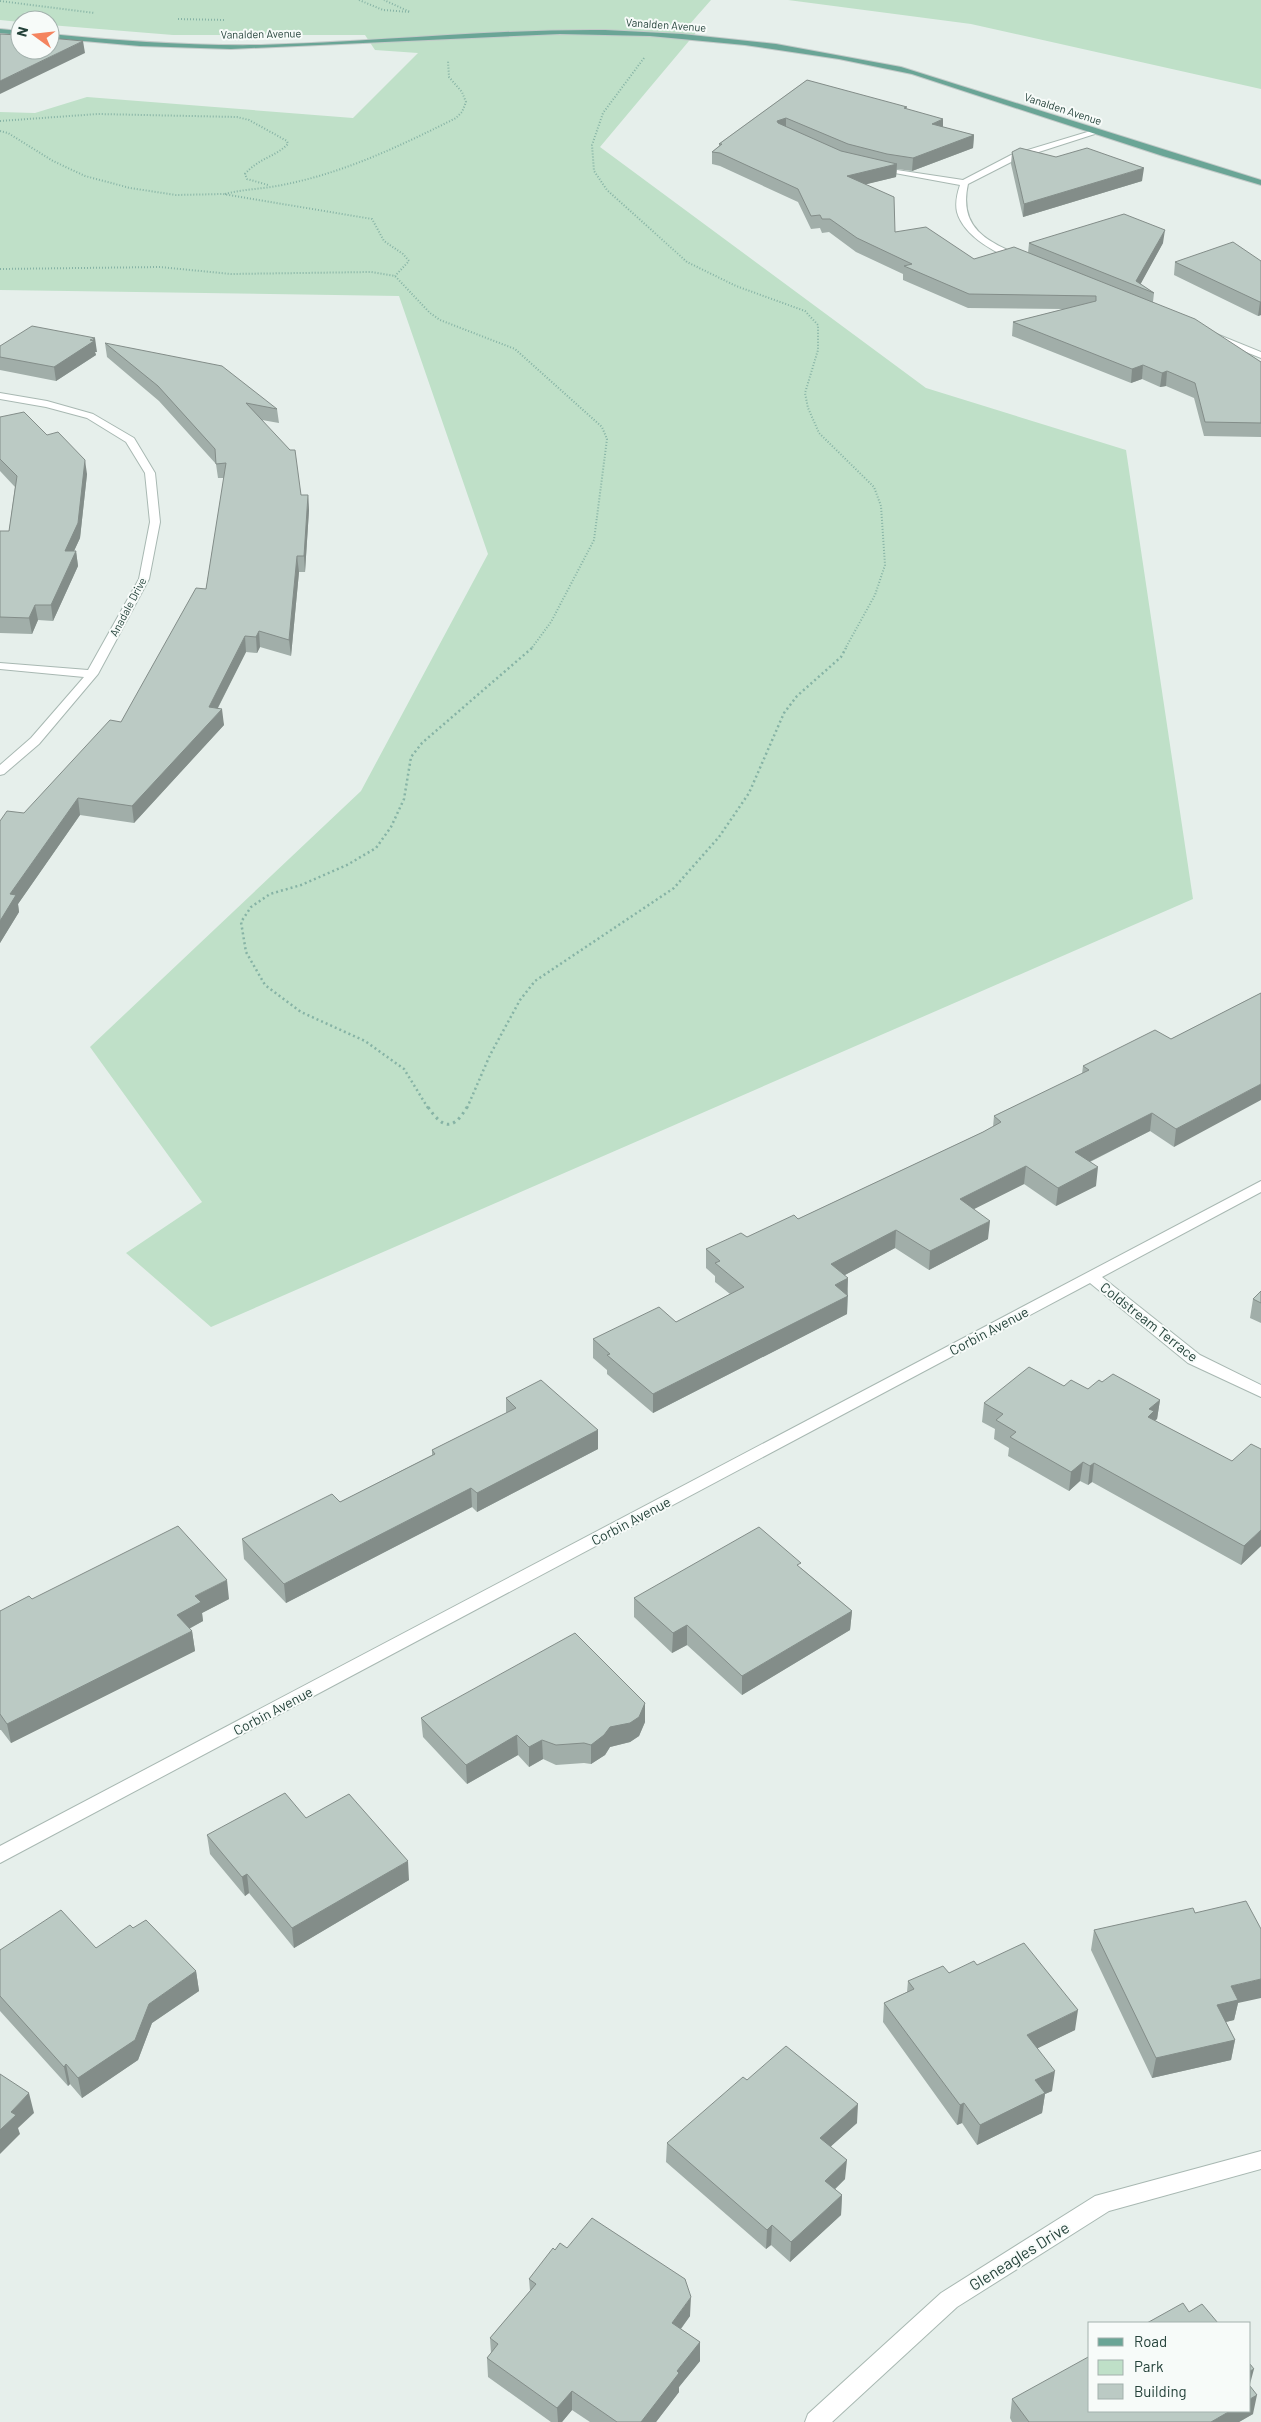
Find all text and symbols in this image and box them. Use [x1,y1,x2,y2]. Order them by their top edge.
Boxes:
north arrow [10,10,60,60]
street label: Vanalden Avenue [625,15,707,34]
text: N [13,25,31,38]
street label: Vanalden Avenue [221,26,302,41]
street label: Vanalden Avenue [1023,90,1104,127]
street label: Anadale Drive [107,575,149,638]
street label: Coldstream Terrace [1097,1278,1202,1365]
street label: Corbin Avenue [946,1303,1031,1359]
street label: Corbin Avenue [588,1493,673,1549]
street label: Corbin Avenue [230,1683,315,1739]
street label: Gleneagles Drive [965,2217,1072,2294]
legend [1088,2322,1251,2412]
text: Road [1134,2332,1167,2350]
text: Park [1134,2357,1164,2375]
text: Building [1134,2382,1187,2400]

